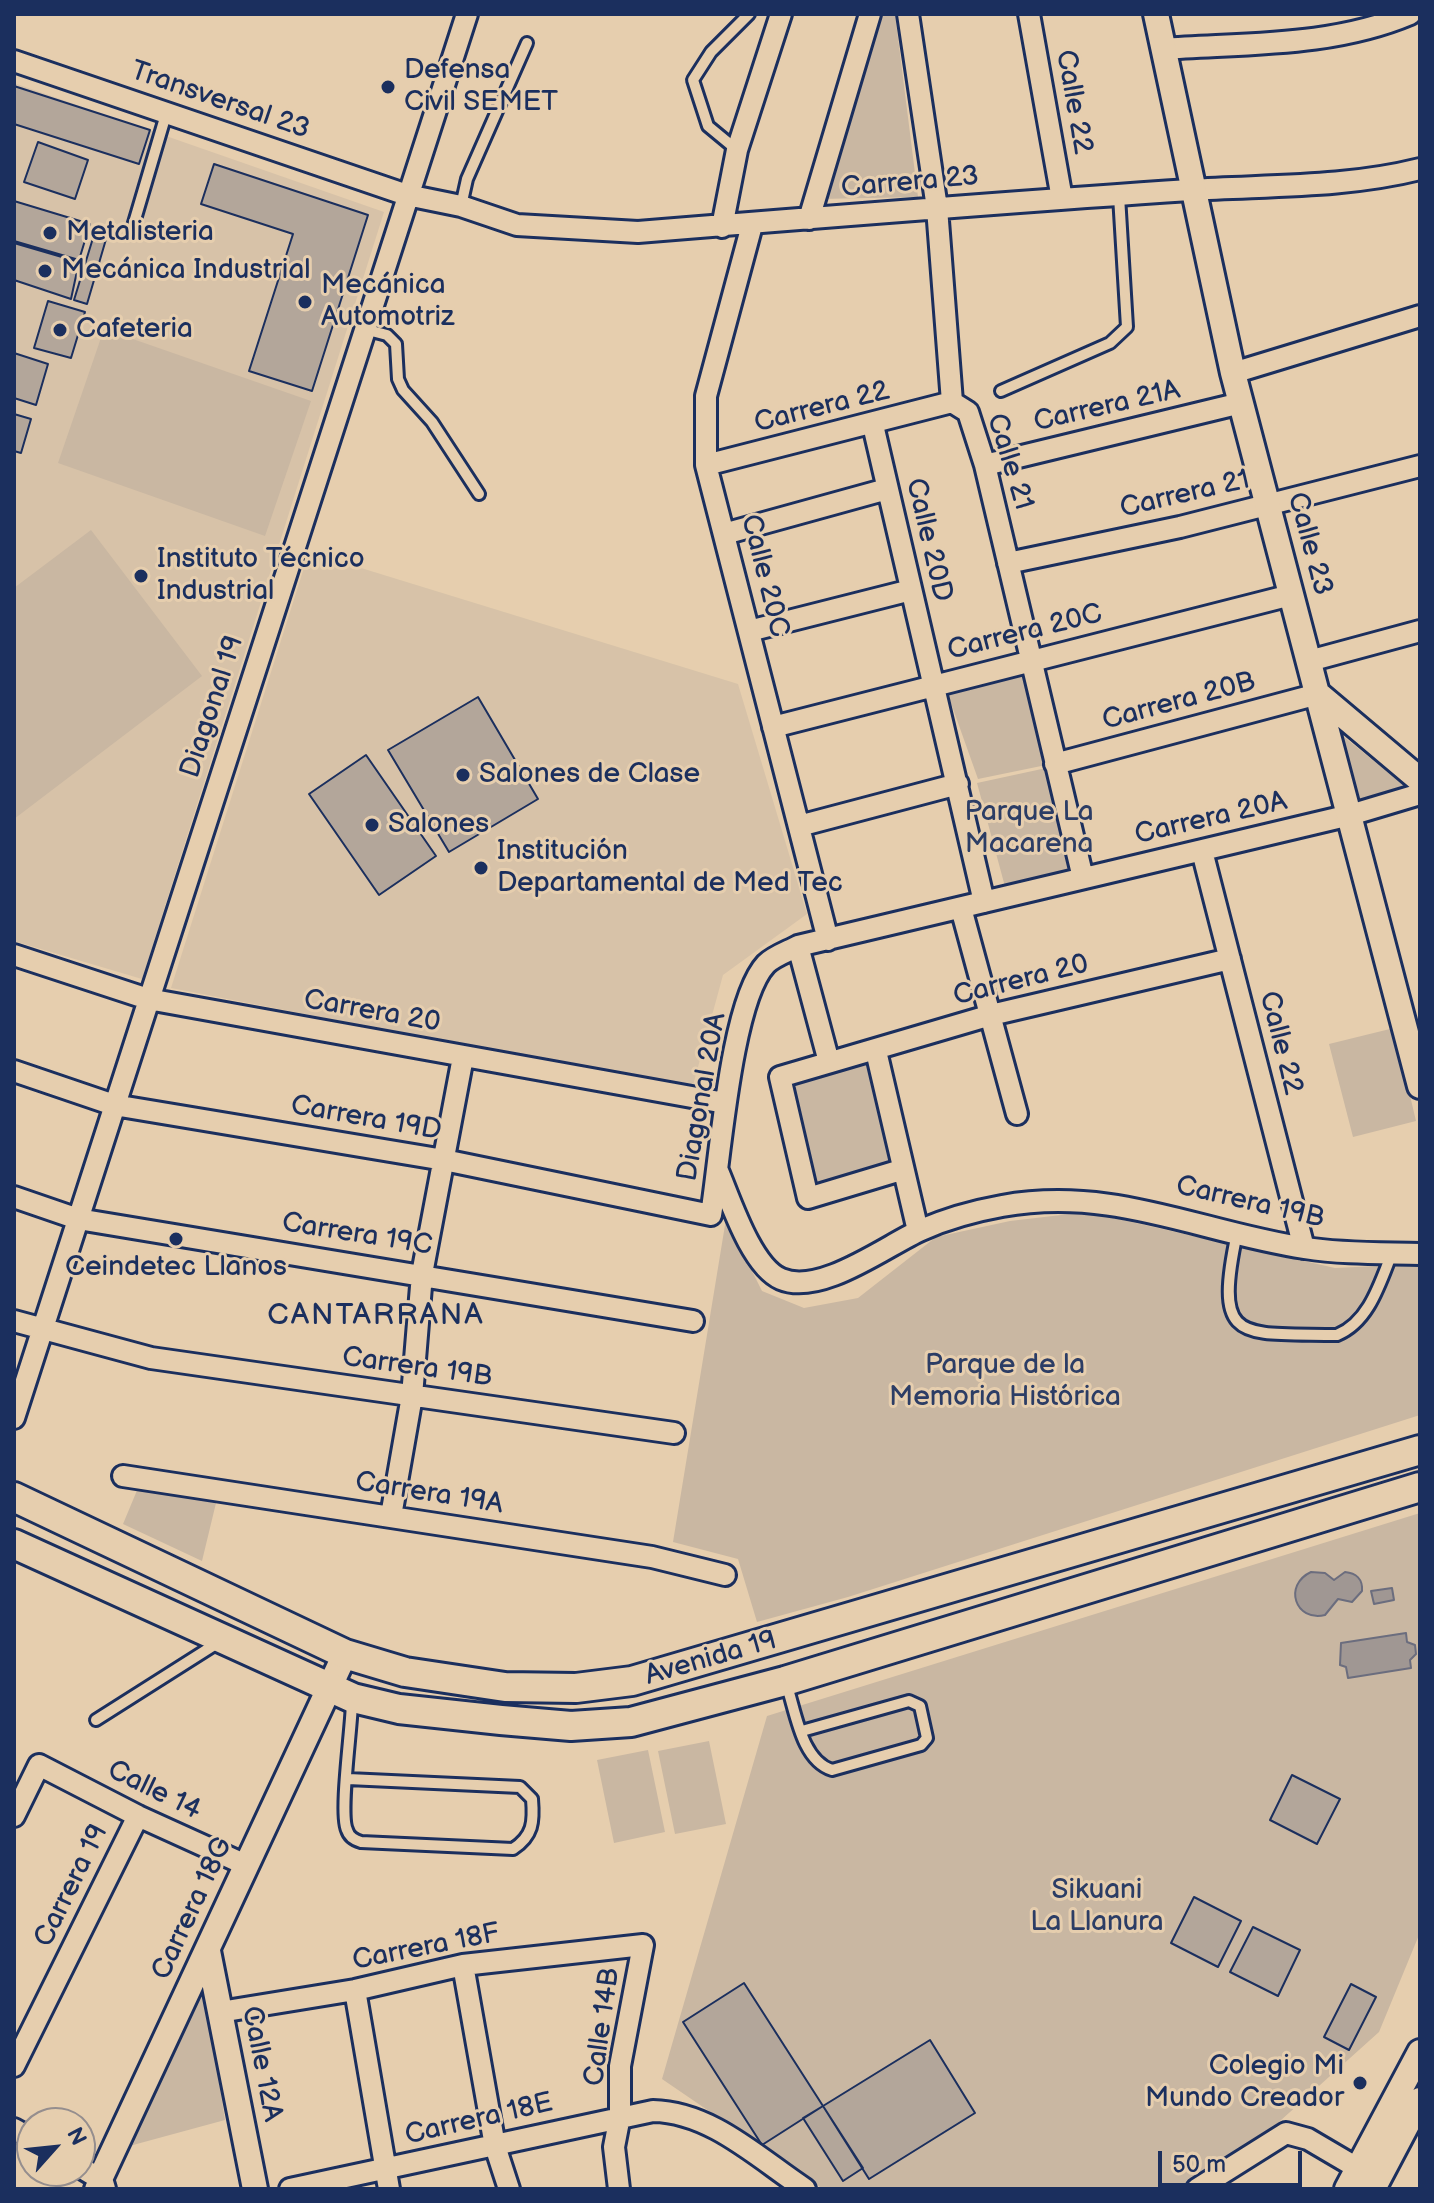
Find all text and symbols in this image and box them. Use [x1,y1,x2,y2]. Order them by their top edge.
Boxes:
street label: Calle 22 [1047,47,1099,157]
place label: Defensa Civil SEMET [404,54,558,120]
street label: Transversal 23 [126,55,314,147]
marker: Defensa Civil SEMET [379,78,397,96]
street label: Carrera 23 [840,160,980,206]
place label: Metalisteria [66,216,214,250]
marker: Metalisteria [41,224,59,242]
place label: Mecánica Industrial [61,254,310,288]
marker: Mecánica Industrial [36,262,54,280]
place label: Mecánica Automotriz [321,269,454,335]
marker: Mecánica Automotriz [296,293,314,311]
place label: Cafeteria [76,313,193,347]
marker: Cafeteria [51,321,69,339]
street label: Carrera 21A [1031,374,1183,440]
street label: Carrera 22 [751,375,893,441]
street label: Calle 21 [978,410,1040,514]
street label: Carrera 21 [1117,464,1253,526]
street label: Calle 20D [898,475,958,605]
street label: Calle 23 [1279,489,1339,599]
street label: Calle 20C [733,511,795,641]
place label: Instituto Técnico Industrial [157,543,365,609]
marker: Instituto Técnico Industrial [132,567,150,585]
street label: Carrera 20C [944,598,1106,668]
street label: Diagonal 19 [174,632,252,782]
street label: Carrera 20B [1099,665,1259,739]
place label: Salones de Clase [479,758,700,792]
marker: Salones de Clase [454,766,472,784]
street label: Carrera 20A [1132,785,1290,853]
park label: Parque La Macarena [964,796,1094,862]
place label: Salones [388,808,489,842]
marker: Salones [363,816,381,834]
place label: Institución Departamental de Med Tec [497,835,843,901]
marker: Institución Departamental de Med Tec [472,859,490,877]
street label: Carrera 20 [950,948,1092,1014]
street label: Carrera 20 [301,983,443,1041]
street label: Calle 22 [1251,988,1309,1098]
street label: Diagonal 20A [672,1010,734,1184]
street label: Carrera 19D [288,1089,444,1149]
street label: Carrera 19B [1173,1170,1327,1236]
street label: Carrera 19C [279,1207,435,1263]
marker: Ceindetec Llanos [167,1230,185,1248]
place label: Ceindetec Llanos [65,1251,287,1285]
district label: CANTARRANA [267,1298,485,1334]
street label: Carrera 19B [340,1341,494,1395]
park label: Parque de la Memoria Histórica [889,1349,1121,1415]
street label: Carrera 19A [353,1466,505,1522]
street label: Avenida 19 [642,1624,780,1694]
street label: Calle 14 [102,1754,206,1828]
street label: Carrera 19 [28,1819,116,1953]
street label: Carrera 18G [145,1833,241,1985]
park label: Sikuani La Llanura [1030,1874,1164,1940]
street label: Carrera 18F [350,1917,502,1979]
street label: Calle 14B [578,1966,628,2088]
street label: Calle 12A [233,2004,289,2124]
place label: Colegio Mi Mundo Creador [1145,2050,1344,2116]
marker: Colegio Mi Mundo Creador [1351,2074,1369,2092]
street label: Carrera 18E [402,2087,556,2153]
north arrow [16,2107,96,2187]
text: N [60,2123,92,2150]
scale bar [1162,2135,1306,2185]
text: 50 m [1172,2150,1226,2179]

